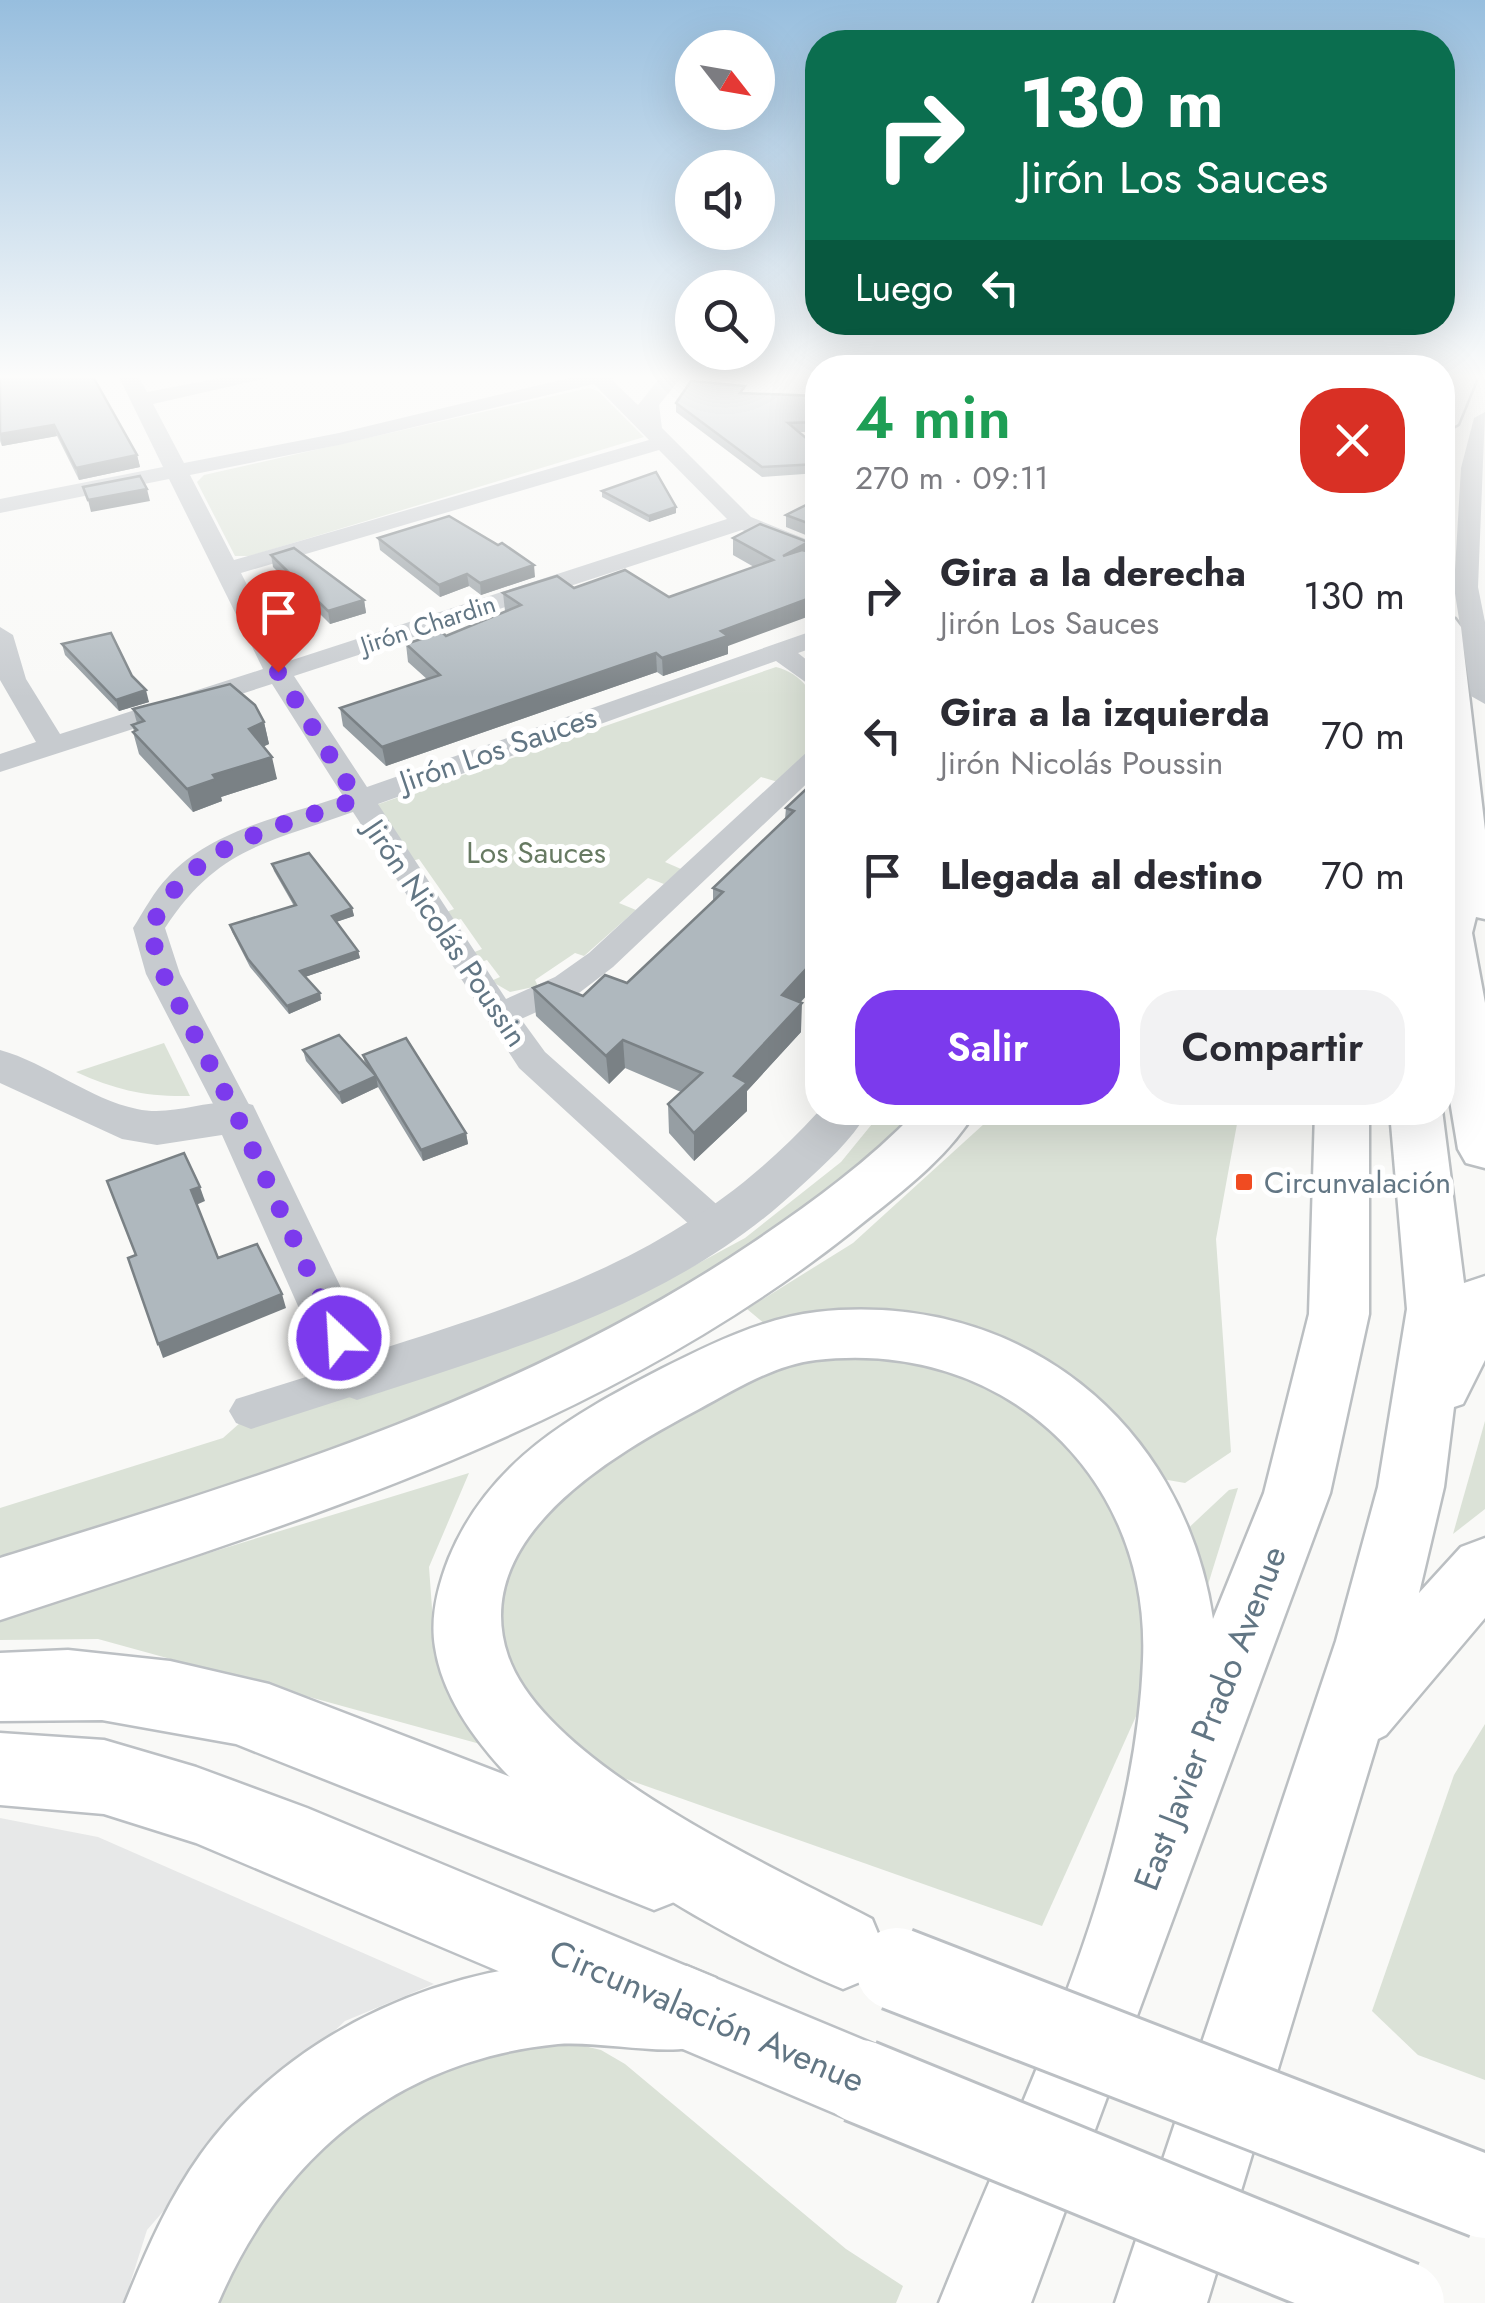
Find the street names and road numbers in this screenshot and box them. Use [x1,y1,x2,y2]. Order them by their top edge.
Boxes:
street label: Jirón Chardin [353,585,500,664]
street label: Jirón Los Sauces [390,695,602,804]
street label: Jirón Nicolás Poussin [352,808,538,1055]
street label: East Javier Prado Avenue [1121,1539,1299,1897]
street label: Circunvalación Avenue [542,1927,872,2105]

